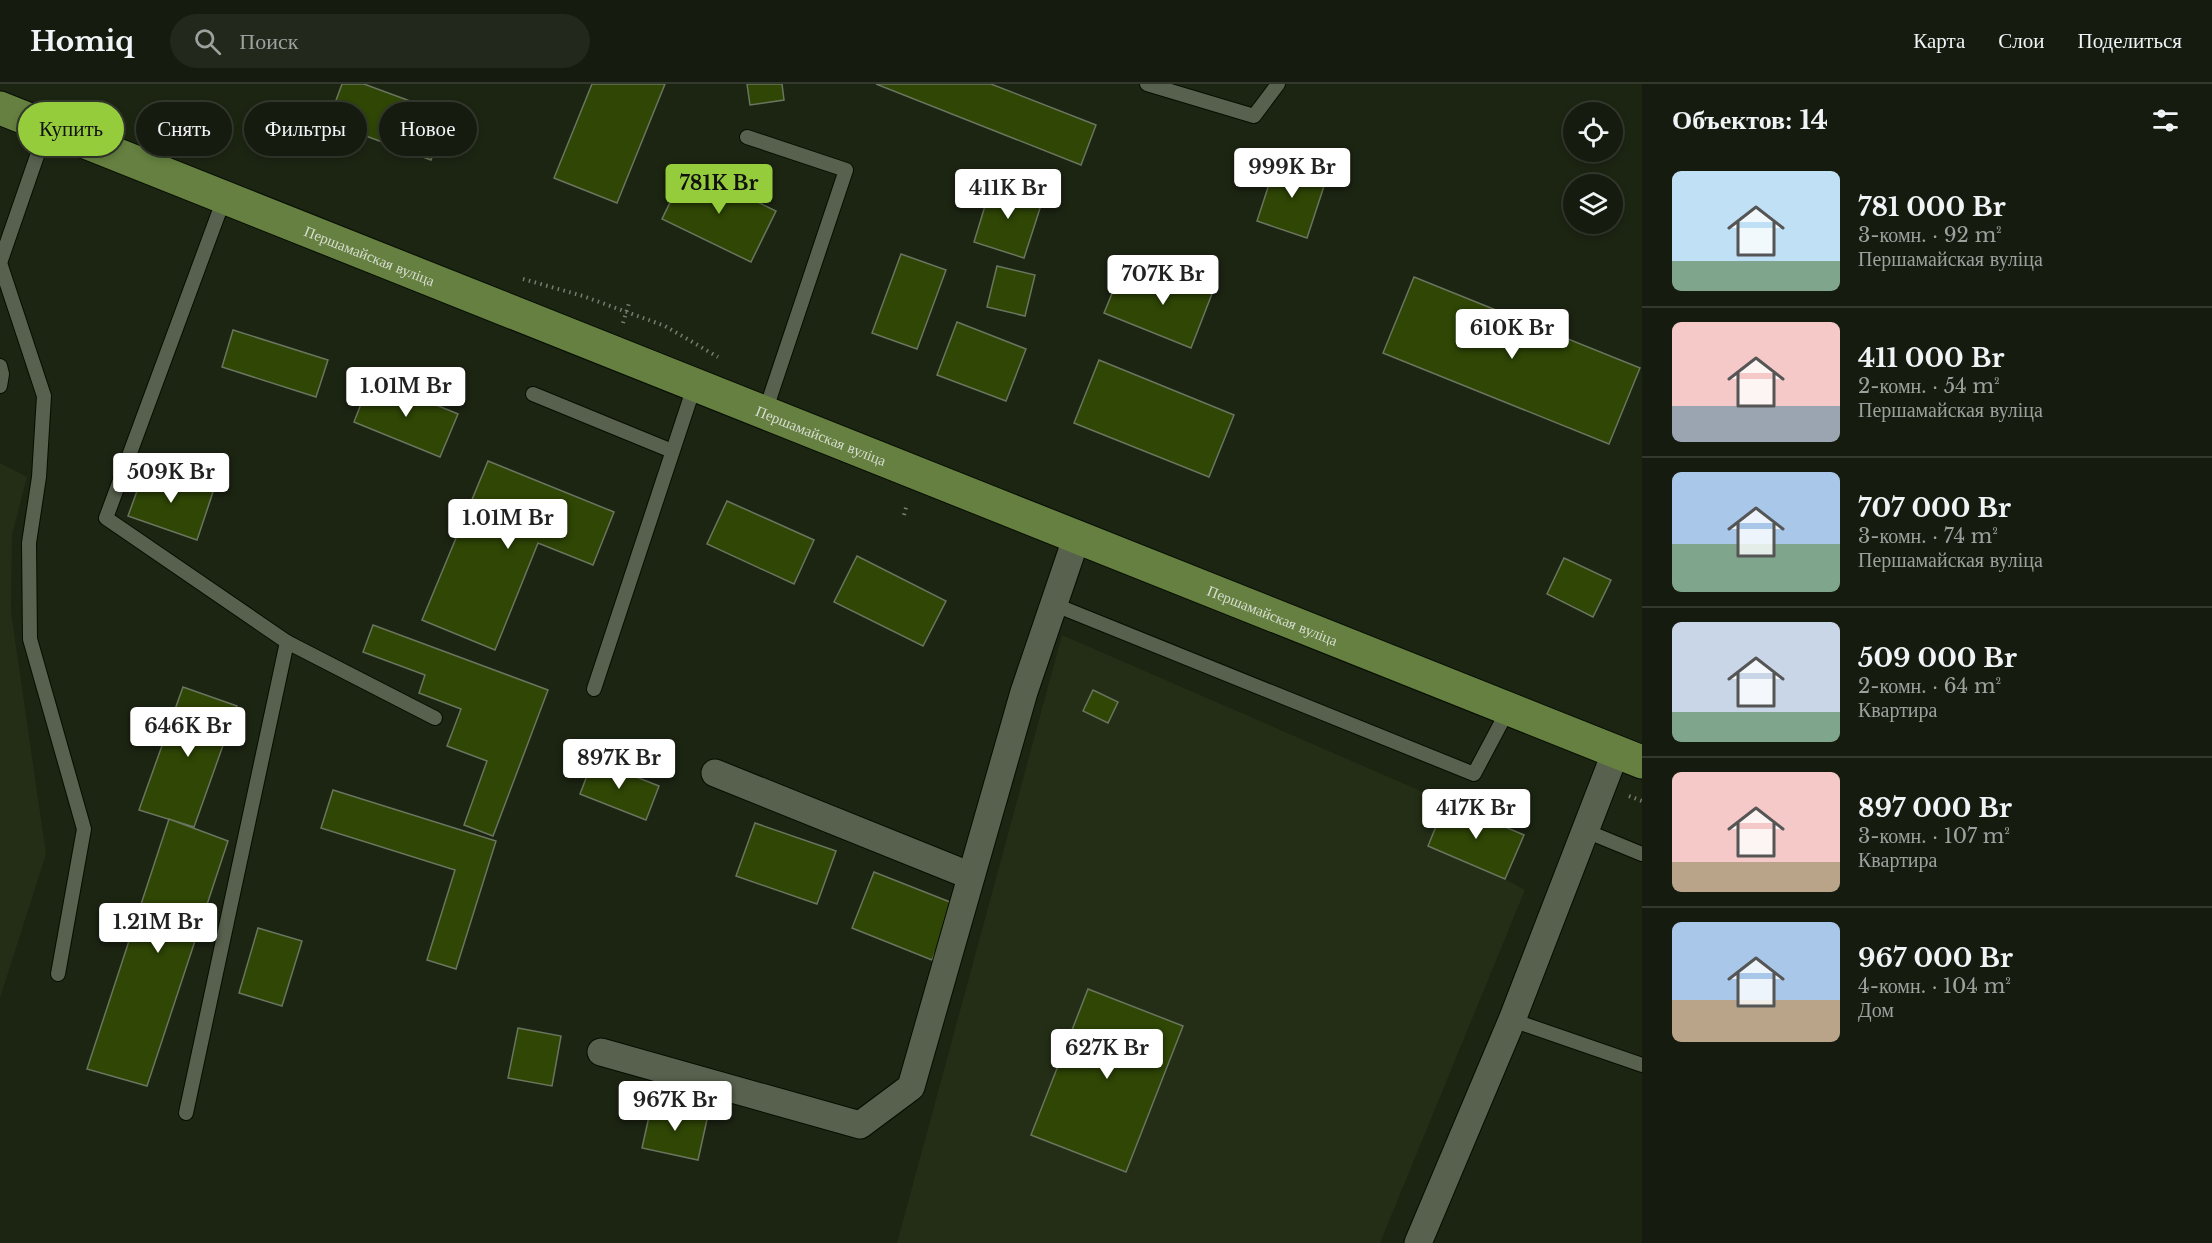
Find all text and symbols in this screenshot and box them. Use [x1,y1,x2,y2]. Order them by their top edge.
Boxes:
search box [170,14,590,68]
text: Homiq [30,24,134,59]
icon: search [191,25,224,58]
text: Поиск [239,28,298,55]
text: Карта [1913,28,1965,54]
text: Слои [1998,28,2044,54]
text: Поделиться [2077,28,2182,54]
chip: Купить [18,102,124,156]
chip: Снять [136,102,232,156]
chip: Фильтры [244,102,367,156]
chip: Новое [379,102,477,156]
map controls [1563,102,1623,234]
button: locate [1563,102,1623,162]
text: Объектов: 14 [1672,104,1828,136]
icon: filters [2149,104,2182,137]
pin: 999K Br [1237,148,1347,199]
text: 999K Br [1248,155,1336,179]
pin: 781K Br [664,164,774,215]
pin: 411K Br [953,169,1063,220]
text: 781K Br [680,171,758,195]
button: layers [1563,174,1623,234]
text: 411K Br [969,176,1047,200]
text: 781 000 Br [1858,191,2006,223]
icon: home [1720,195,1792,267]
street label: Першамайская вуліца [302,221,438,290]
text: 3-комн. · 92 m² [1858,223,2002,247]
text: Першамайская вуліца [1858,247,2043,271]
pin: 707K Br [1108,255,1218,306]
text: 707K Br [1121,262,1205,286]
pin: 610K Br [1457,309,1567,360]
text: 610K Br [1470,316,1554,340]
text: 411 000 Br [1858,342,2004,374]
icon: home [1720,346,1792,418]
pin: 1.01M Br [344,367,468,418]
text: 1.01M Br [360,374,452,398]
text: 2-комн. · 54 m² [1858,374,2000,398]
text: Першамайская вуліца [1858,398,2043,422]
street label: Першамайская вуліца [753,401,890,470]
pin: 509K Br [116,453,226,504]
text: 509K Br [127,460,215,484]
text: 707 000 Br [1858,492,2011,524]
icon: home [1720,496,1792,568]
pin: 1.01M Br [446,499,570,550]
text: 1.01M Br [462,506,554,530]
text: 3-комн. · 74 m² [1858,524,1998,548]
text: Першамайская вуліца [1858,548,2043,572]
street label: Першамайская вуліца [1205,580,1341,650]
text: 509 000 Br [1858,642,2017,674]
icon: home [1720,646,1792,718]
text: 2-комн. · 64 m² [1858,674,2001,698]
text: Квартира [1858,698,1937,722]
pin: 646K Br [133,707,243,758]
text: 646K Br [144,714,232,738]
pin: 897K Br [564,739,674,790]
text: 897K Br [577,746,661,770]
pin: 417K Br [1421,789,1531,840]
text: 897 000 Br [1858,792,2012,824]
text: 417K Br [1436,796,1516,820]
icon: home [1720,796,1792,868]
text: 3-комн. · 107 m² [1858,824,2010,848]
text: Квартира [1858,848,1937,872]
pin: 1.21M Br [96,903,220,954]
text: 1.21M Br [113,910,203,934]
text: 967 000 Br [1858,942,2013,974]
icon: home [1720,946,1792,1018]
text: 4-комн. · 104 m² [1858,974,2011,998]
text: Дом [1858,998,1894,1022]
pin: 627K Br [1052,1029,1162,1080]
text: 627K Br [1065,1036,1149,1060]
pin: 967K Br [620,1081,730,1132]
text: 967K Br [633,1088,717,1112]

